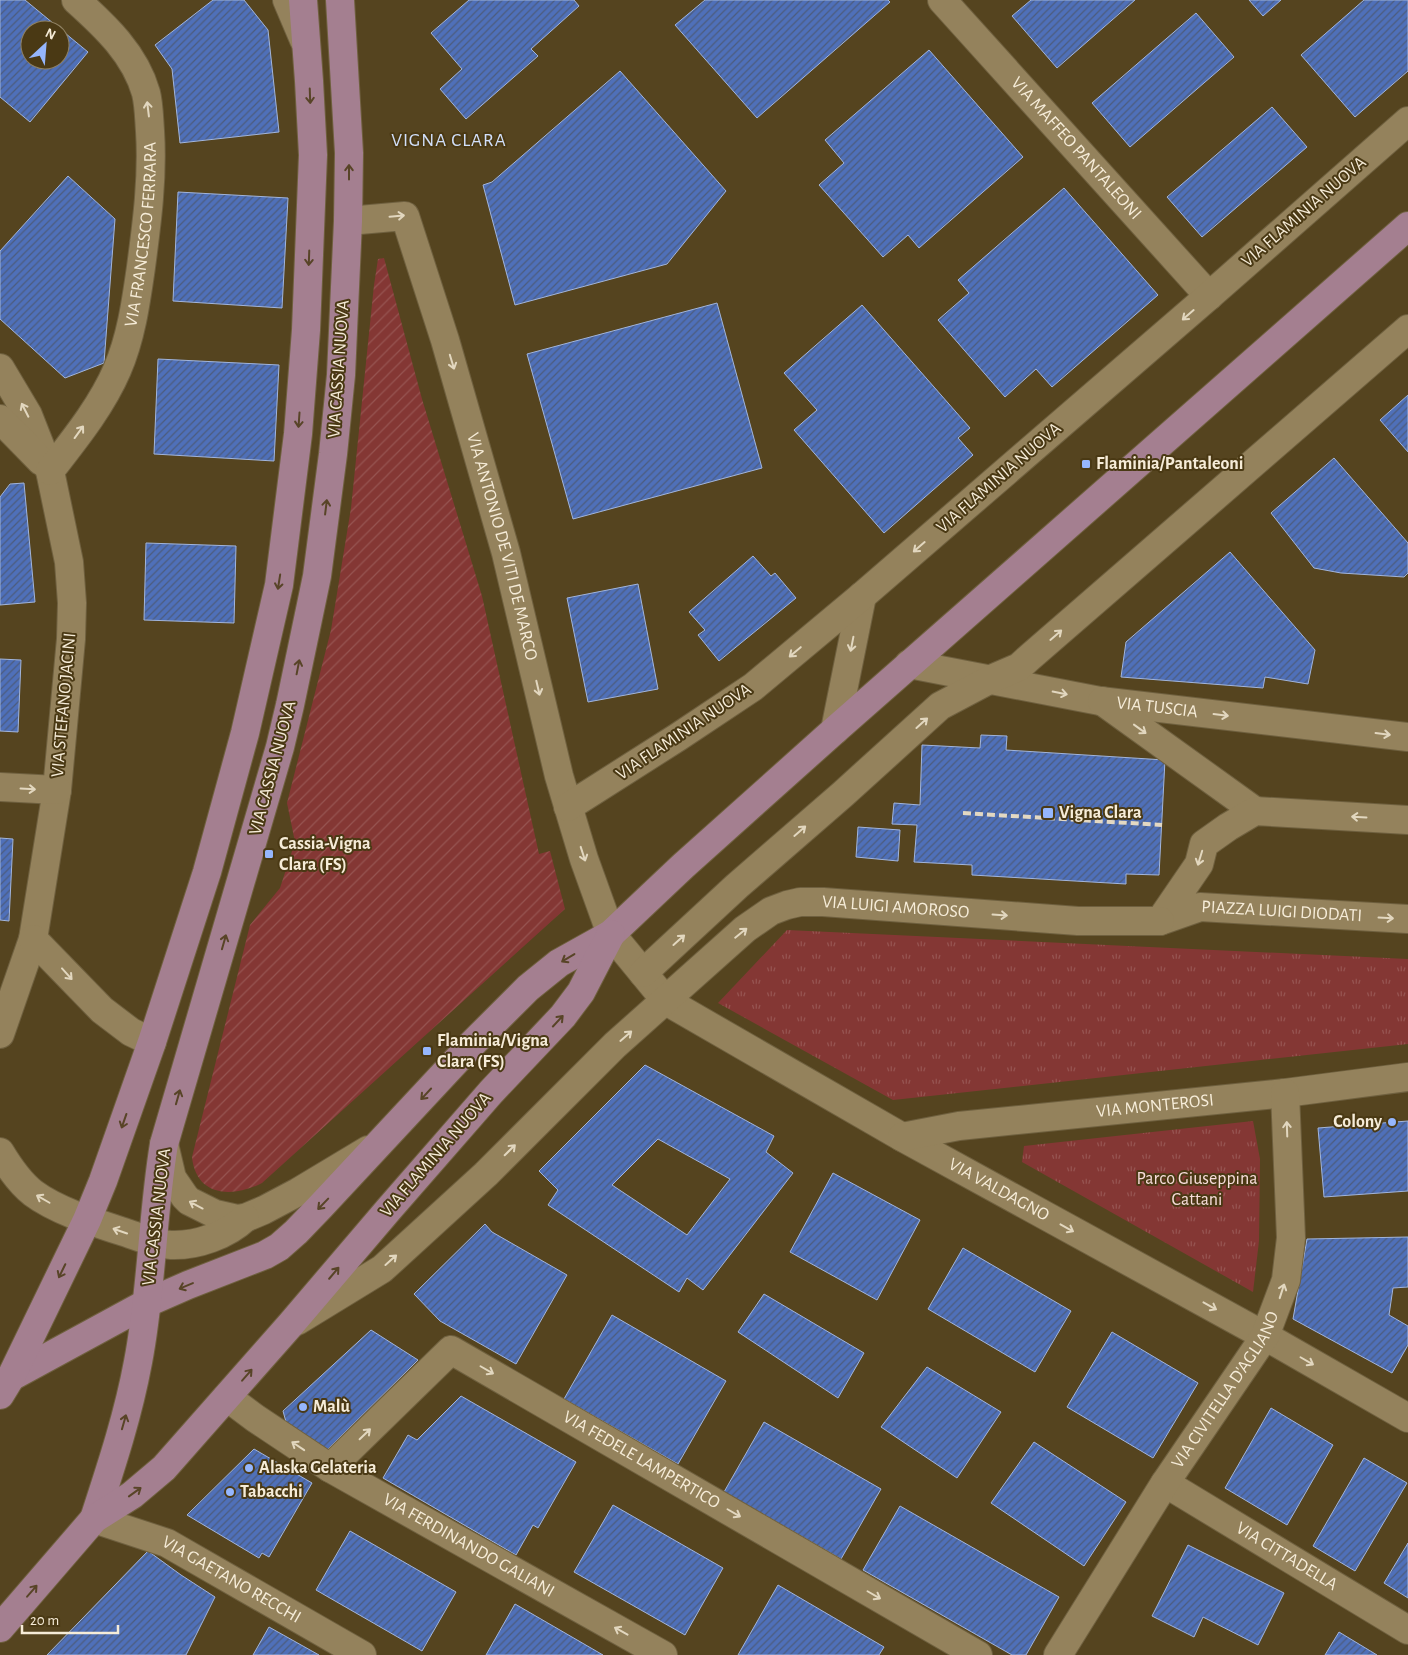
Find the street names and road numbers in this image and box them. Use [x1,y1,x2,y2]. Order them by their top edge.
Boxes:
street label: VIA MAFFEO PANTALEONI [1007,74,1145,223]
street label: VIA FRANCESCO FERRARA [122,141,160,329]
street label: VIA FLAMINIA NUOVA [1238,153,1370,271]
street label: VIA CASSIA NUOVA [325,299,353,439]
street label: VIA FLAMINIA NUOVA [933,419,1065,537]
street label: VIA ANTONIO DE VITI DE MARCO [463,431,540,662]
street label: VIA STEFANO JACINI [49,632,79,778]
street label: VIA FLAMINIA NUOVA [613,680,755,784]
street label: VIA TUSCIA [1115,694,1199,721]
street label: VIA CASSIA NUOVA [246,698,300,837]
street label: VIA LUIGI AMOROSO [821,893,970,922]
street label: PIAZZA LUIGI DIODATI [1201,898,1363,925]
street label: VIA FLAMINIA NUOVA [377,1089,495,1221]
street label: VIA MONTEROSI [1095,1091,1215,1121]
street label: VIA CASSIA NUOVA [140,1147,174,1287]
street label: VIA VALDAGNO [945,1155,1052,1225]
street label: VIA CIVITELLA D'AGLIANO [1169,1309,1282,1472]
street label: VIA FEDELE LAMPERTICO [560,1408,723,1513]
street label: VIA FERDINANDO GALIANI [380,1491,557,1601]
street label: VIA CITTADELLA [1233,1519,1341,1594]
street label: VIA GAETANO RECCHI [159,1533,304,1627]

